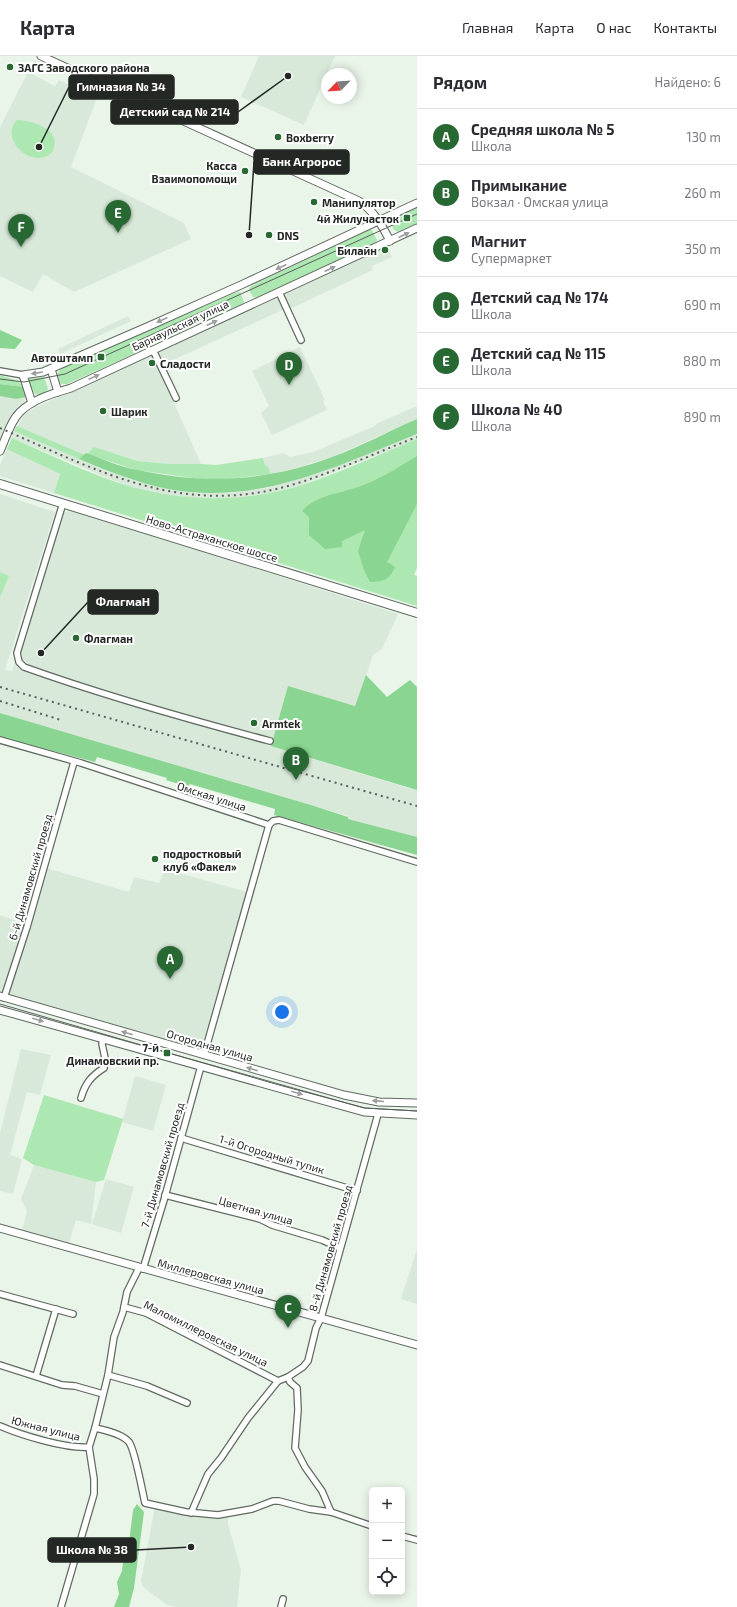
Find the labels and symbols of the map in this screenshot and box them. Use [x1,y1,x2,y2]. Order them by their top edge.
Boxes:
place label: ЗАГС Заводского района [18,61,150,74]
marker: ЗАГС Заводского района [5,62,15,72]
north arrow [321,68,357,104]
callout: Гимназия № 34 [69,75,174,99]
text: Гимназия № 34 [76,79,166,93]
callout: Детский сад № 214 [111,100,238,124]
text: Детский сад № 214 [120,104,231,118]
place label: Boxberry [286,131,335,145]
marker: Boxberry [273,132,283,142]
callout: Банк Агророс [254,150,349,174]
text: Банк Агророс [262,154,342,168]
place label: Касса Взаимопомощи [152,159,237,185]
marker: Касса Взаимопомощи [240,166,250,176]
place label: Манипулятор [322,196,396,209]
marker: Манипулятор [309,197,319,207]
pin: E [105,200,131,233]
place label: 4й Жилучасток [317,212,399,225]
marker: 4й Жилучасток [402,213,412,223]
pin: F [8,214,34,247]
place label: DNS [277,229,299,242]
marker: DNS [264,230,274,240]
one-way arrow [398,232,409,238]
place label: Билайн [337,244,377,257]
marker: Билайн [380,245,390,255]
one-way arrow [275,264,286,270]
one-way arrow [324,266,336,272]
street label: Барнаульская улица [129,297,231,354]
one-way arrow [157,317,168,323]
one-way arrow [206,320,217,326]
place label: Автоштамп [31,351,93,364]
marker: Автоштамп [96,352,106,362]
pin: D [276,352,302,385]
place label: Сладости [160,357,211,370]
marker: Сладости [147,358,157,368]
one-way arrow [31,370,43,376]
one-way arrow [88,374,99,380]
place label: Шарик [111,405,148,418]
marker: Шарик [98,406,108,416]
street label: Ново-Астраханское шоссе [145,512,279,564]
callout: ФлагмаН [88,590,158,614]
text: ФлагмаН [96,594,150,608]
place label: Флагман [84,632,133,645]
marker: Флагман [71,633,81,643]
place label: Armtek [262,717,301,730]
marker: Armtek [249,718,259,728]
pin: B [283,747,309,780]
street label: Омская улица [175,779,248,814]
street label: 6-й Динамовский проезд [6,812,54,942]
place label: подростковый клуб «Факел» [163,847,242,873]
marker: подростковый клуб «Факел» [150,854,160,864]
pin: A [157,946,183,979]
your location [272,1002,292,1022]
one-way arrow [32,1017,44,1023]
street label: Огородная улица [165,1026,255,1065]
one-way arrow [121,1030,133,1036]
place label: 7-й Динамовский пр. [66,1041,159,1067]
marker: 7-й Динамовский пр. [162,1048,172,1058]
one-way arrow [246,1066,258,1072]
one-way arrow [292,1090,304,1096]
one-way arrow [372,1098,384,1105]
street label: 7-й Динамовский проезд [138,1100,186,1229]
street label: 1-й Огородный тупик [218,1132,326,1177]
street label: 8-й Динамовский проезд [306,1183,354,1313]
street label: Цветная улица [217,1193,295,1228]
street label: Миллеровская улица [156,1256,266,1297]
pin: C [275,1295,301,1328]
street label: Маломиллеровская улица [141,1297,270,1370]
street label: Южная улица [10,1413,82,1444]
callout: Школа № 38 [48,1538,136,1562]
text: Школа № 38 [56,1542,128,1556]

